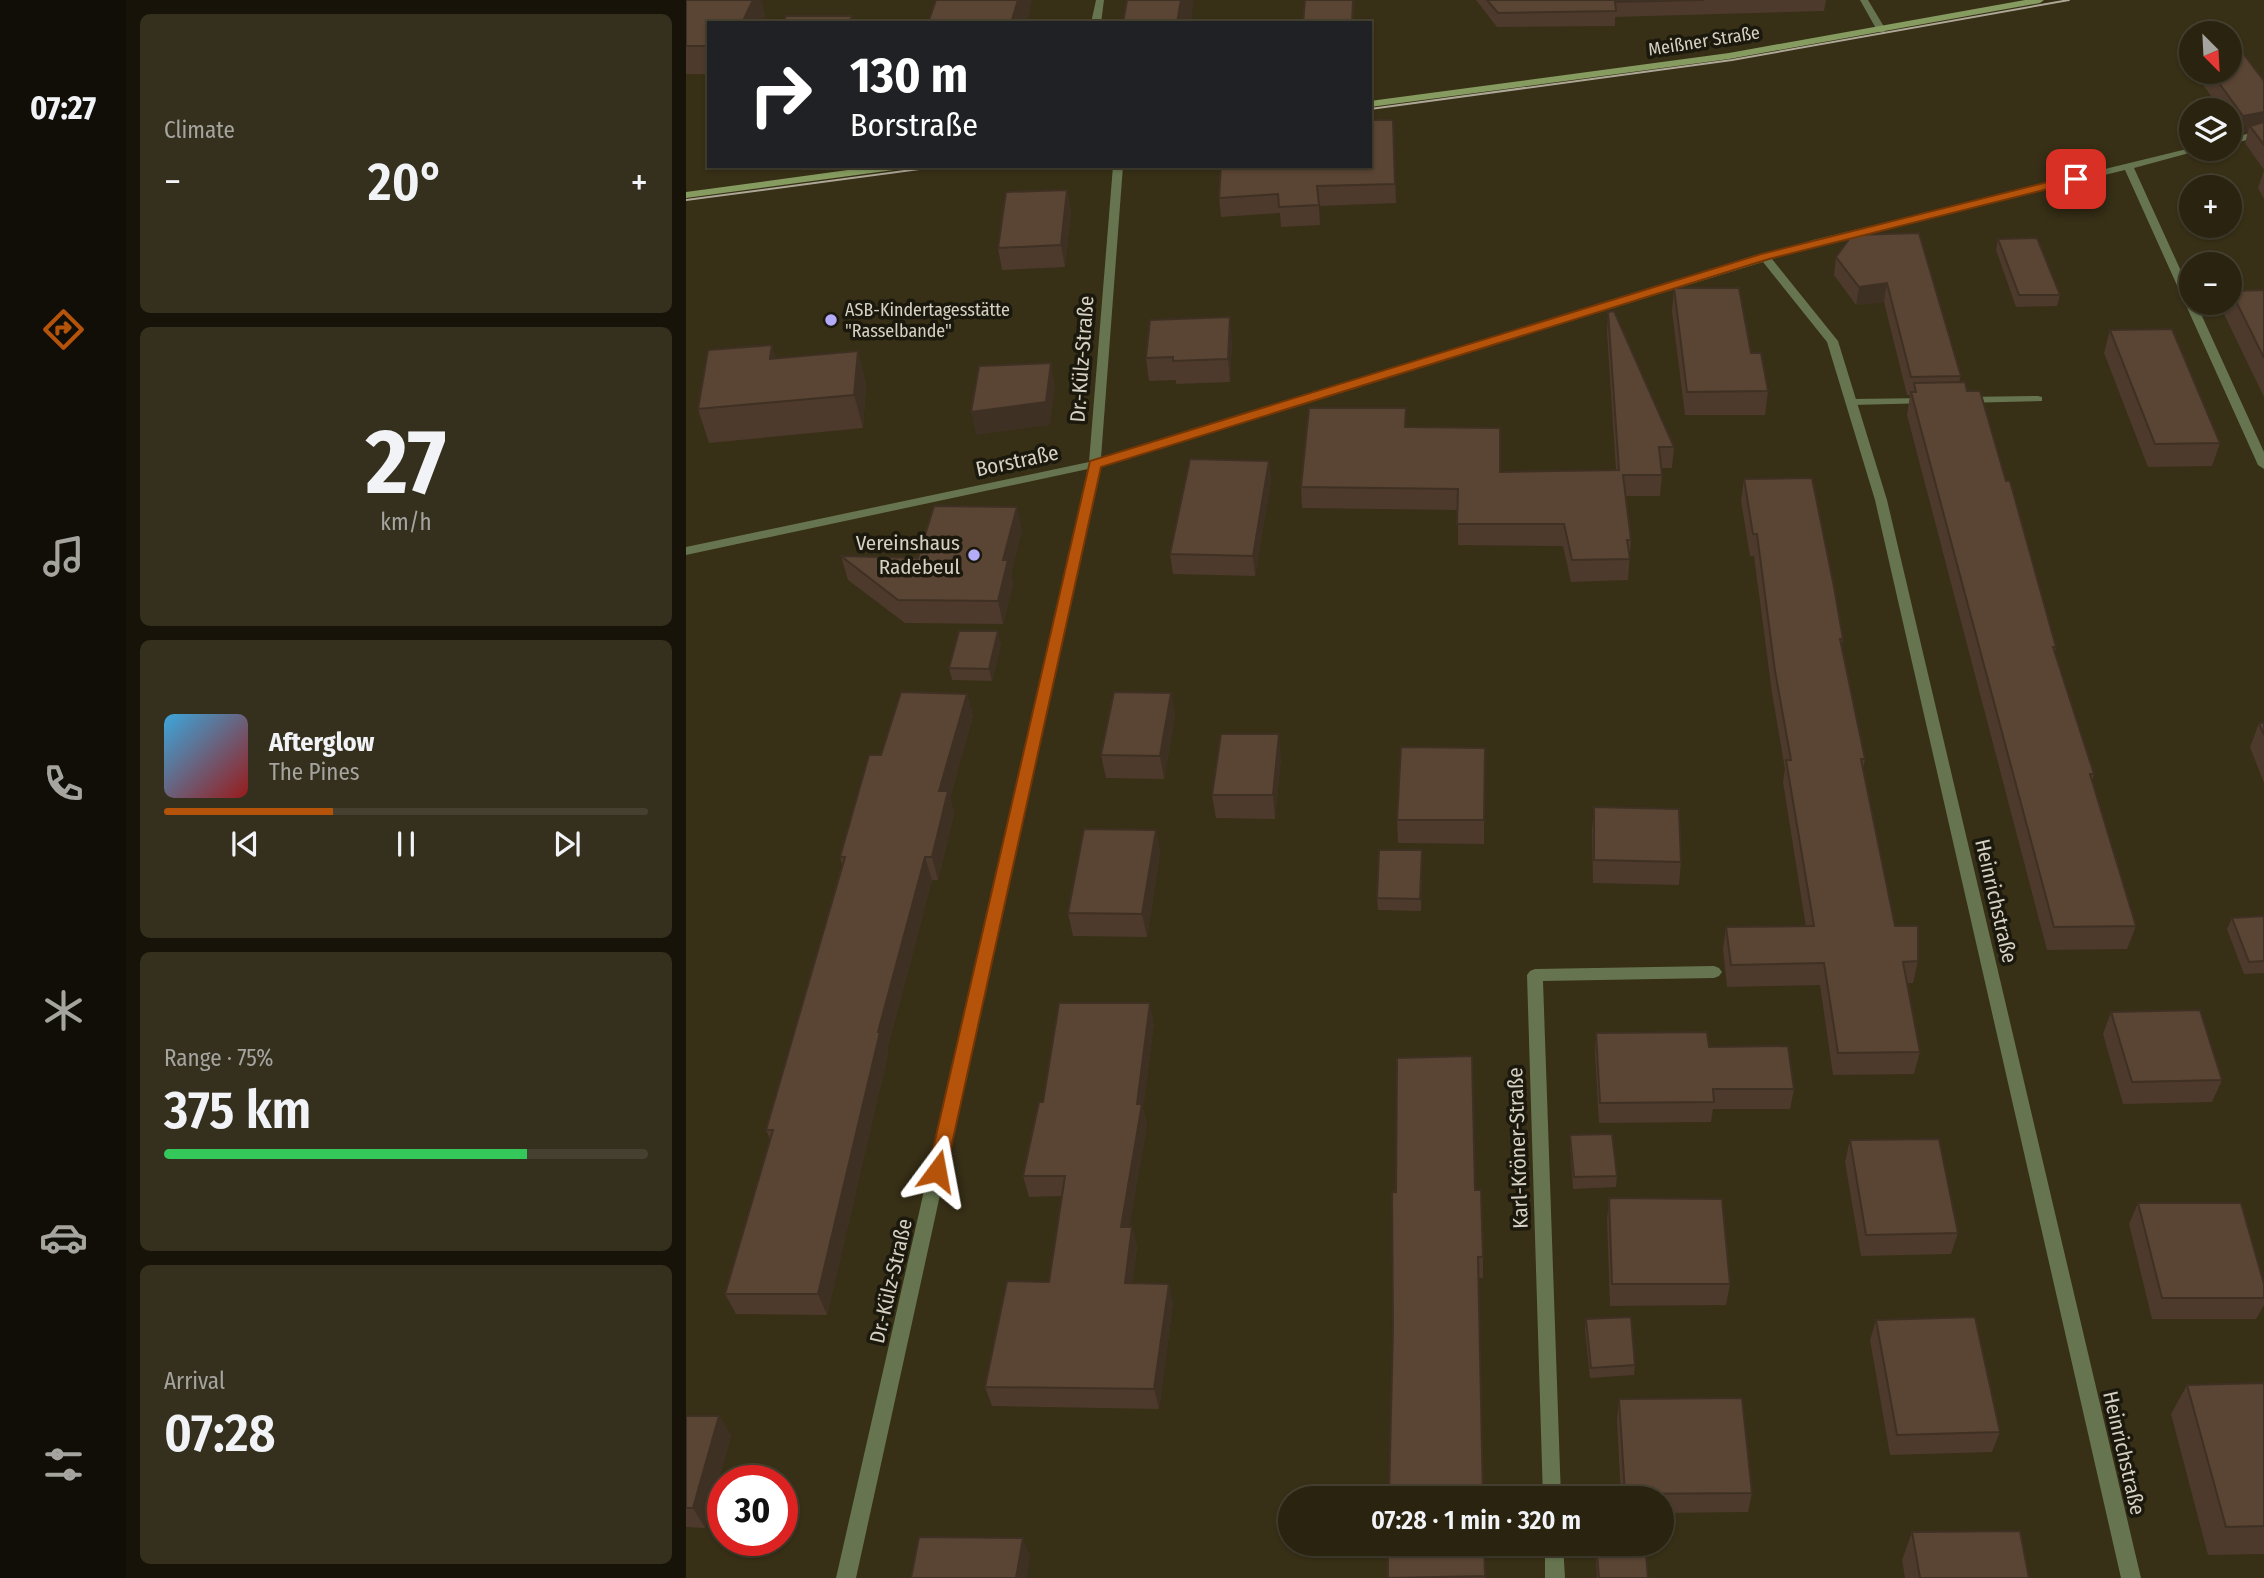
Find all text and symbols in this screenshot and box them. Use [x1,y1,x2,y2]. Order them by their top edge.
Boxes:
street label: Meißner Straße [1647,21,1761,61]
north arrow [2179,21,2242,84]
map controls [2179,21,2242,315]
text: 130 m [850,46,968,105]
icon: right [735,49,826,140]
text: 07:27 [30,89,96,127]
button: layers [2179,98,2242,161]
text: Borstraße [850,106,978,144]
text: Climate [164,116,235,144]
pin [2046,149,2106,209]
text: 20° [368,151,444,214]
text: − [164,159,181,205]
text: + [631,159,648,205]
icon: arrive [2057,160,2095,198]
button: + [2179,175,2242,238]
button: − [2179,252,2242,315]
street label: Dr.-Külz-Straße [1065,295,1099,423]
place label: ASB-Kindertagesstätte "Rasselbande" [845,299,1010,342]
icon: directions [39,305,88,354]
marker: ASB-Kindertagesstätte "Rasselbande" [823,312,839,328]
text: 27 [366,408,446,517]
street label: Borstraße [973,440,1061,482]
text: km/h [380,508,432,536]
place label: Vereinshaus Radebeul [856,530,960,580]
icon: music [39,532,88,581]
marker: Vereinshaus Radebeul [966,547,982,563]
text: Afterglow [269,727,374,758]
text: The Pines [269,758,360,786]
icon: phone [39,759,88,808]
icon: previous [226,825,264,863]
icon: pause [387,825,425,863]
icon: next [548,825,586,863]
street label: Heinrichstraße [1969,836,2023,966]
icon: climate [39,986,88,1035]
text: Range · 75% [164,1044,273,1072]
street label: Karl-Kröner-Straße [1502,1067,1534,1229]
text: 375 km [164,1079,311,1142]
position arrow [900,1134,974,1208]
icon: car [39,1213,88,1262]
street label: Dr.-Külz-Straße [864,1216,918,1346]
text: Arrival [164,1367,225,1395]
street label: Heinrichstraße [2097,1388,2151,1518]
text: 07:28 [164,1402,276,1465]
icon: filters [39,1440,88,1489]
speed limit sign: 30 [707,1465,798,1556]
text: 07:28 · 1 min · 320 m [1371,1505,1581,1536]

